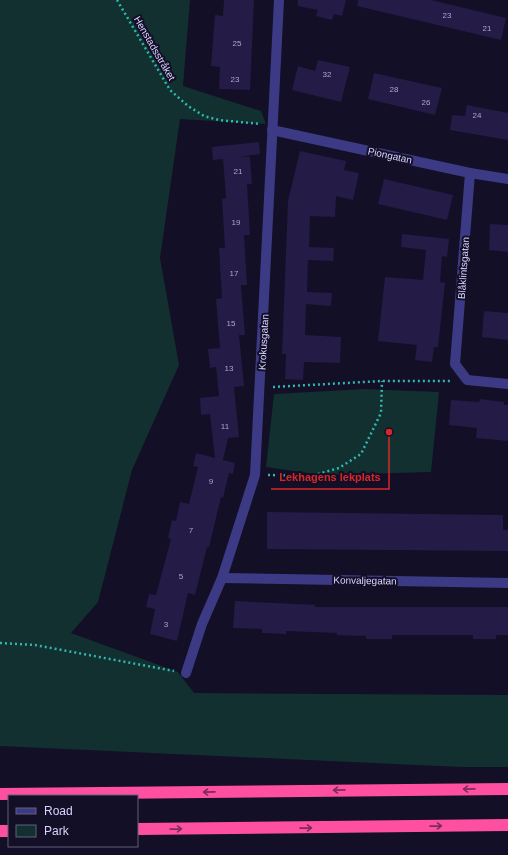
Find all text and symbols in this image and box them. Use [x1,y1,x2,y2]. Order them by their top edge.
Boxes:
house number: 23 [443,11,452,20]
street label: Henstadsstråket [132,14,178,82]
house number: 21 [483,24,492,33]
house number: 25 [233,39,242,48]
house number: 32 [323,70,332,79]
house number: 23 [231,75,240,84]
house number: 28 [390,85,399,94]
house number: 26 [422,98,431,107]
house number: 24 [473,111,482,120]
street label: Piongatan [367,145,413,166]
house number: 21 [234,167,243,176]
house number: 19 [232,218,241,227]
street label: Blåklintsgatan [456,237,471,299]
house number: 17 [230,269,239,278]
street label: Krokusgatan [257,314,270,370]
house number: 15 [227,319,236,328]
house number: 13 [225,364,234,373]
house number: 11 [221,422,230,431]
callout: Lekhagens lekplats [271,466,389,489]
text: Lekhagens lekplats [279,471,381,483]
house number: 9 [209,477,214,486]
house number: 7 [189,526,194,535]
house number: 5 [179,572,184,581]
street label: Konvaljegatan [333,574,397,587]
house number: 3 [164,620,169,629]
one-way arrow [463,785,476,793]
one-way arrow [333,786,346,794]
one-way arrow [203,788,216,796]
legend [8,795,138,847]
text: Road [44,804,73,818]
one-way arrow [429,822,442,830]
text: Park [44,824,70,838]
one-way arrow [299,824,312,832]
one-way arrow [169,825,182,833]

